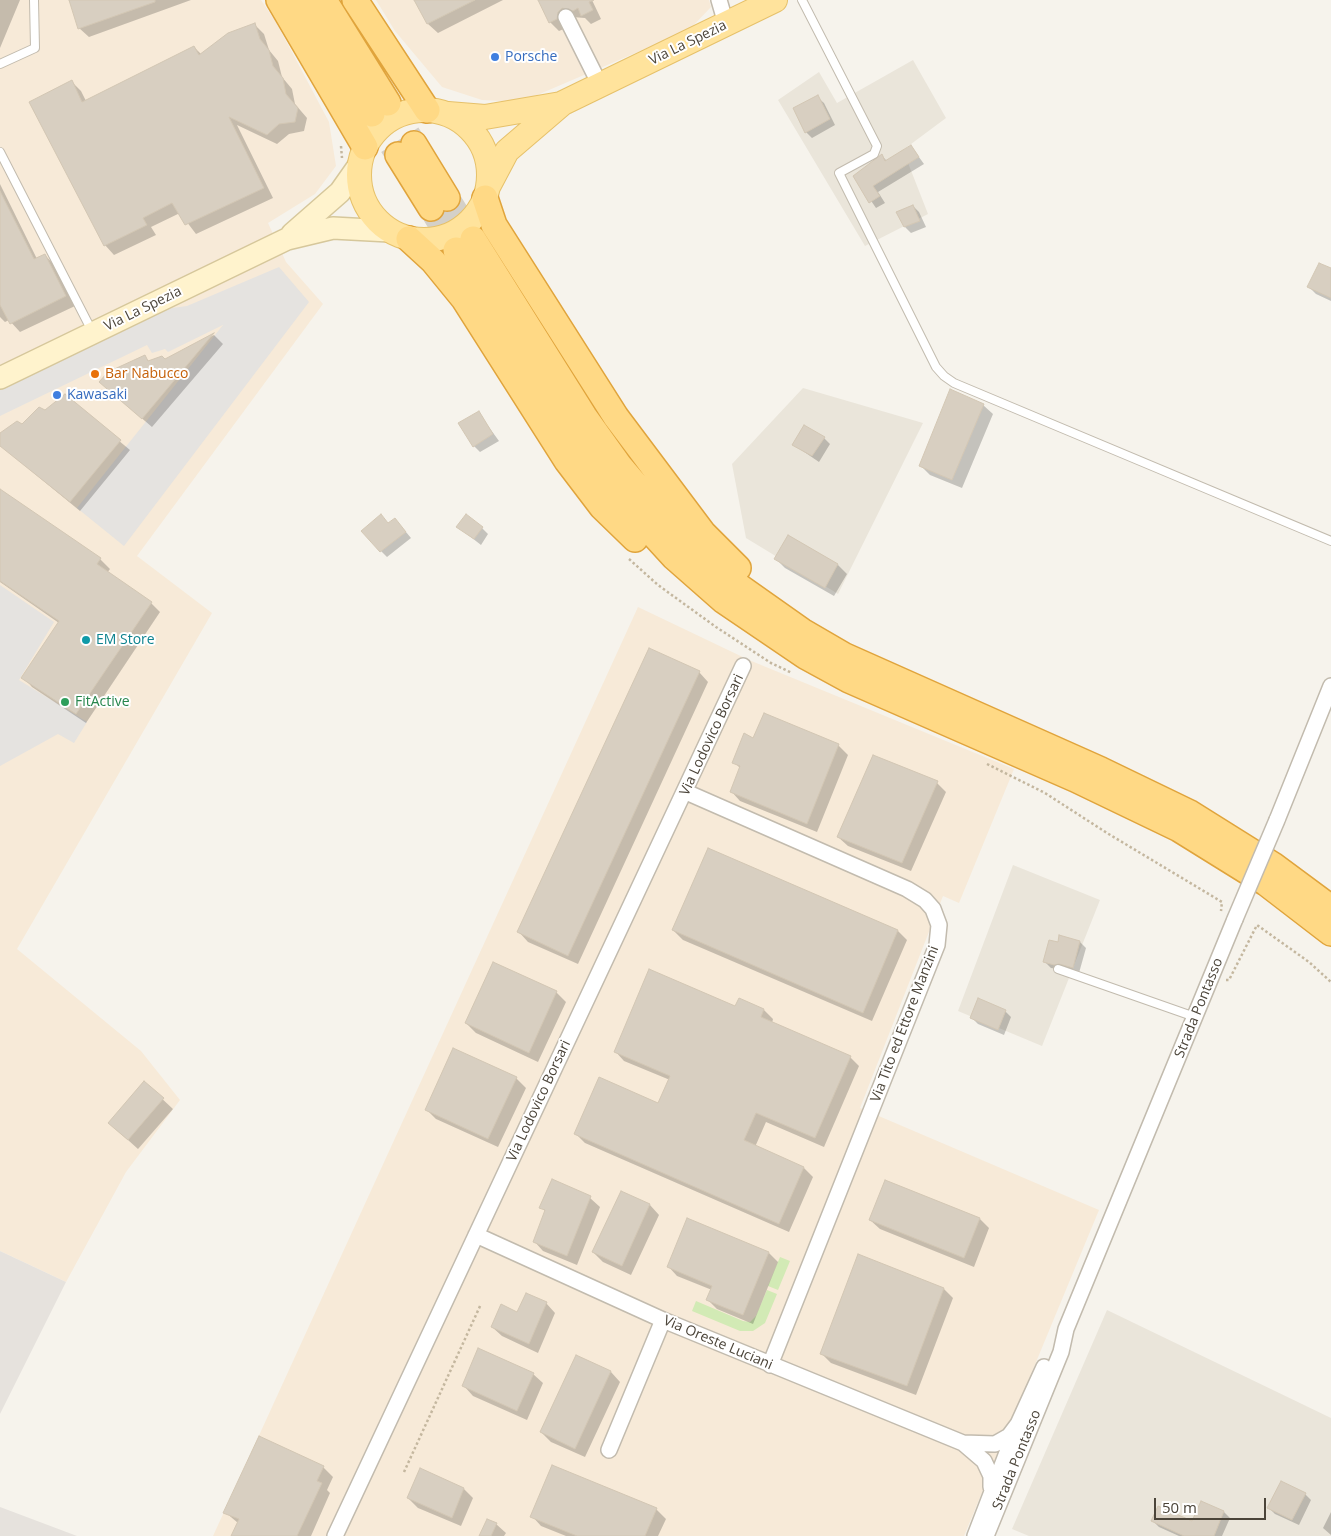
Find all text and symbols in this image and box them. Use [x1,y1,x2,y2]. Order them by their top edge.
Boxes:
street label: Via La Spezia [647,17,729,69]
place label: Porsche [505,49,557,65]
marker: Porsche [489,51,501,63]
street label: Via La Spezia [102,283,184,335]
place label: Bar Nabucco [105,366,188,382]
marker: Bar Nabucco [89,368,101,380]
place label: Kawasaki [67,387,127,403]
marker: Kawasaki [51,389,63,401]
place label: EM Store [96,632,155,648]
marker: EM Store [80,634,92,646]
street label: Via Lodovico Borsari [676,672,748,798]
place label: FitActive [75,694,130,710]
marker: FitActive [59,696,71,708]
street label: Via Tito ed Ettore Manzini [867,943,943,1105]
street label: Strada Pontasso [1171,956,1227,1060]
street label: Via Lodovico Borsari [503,1038,575,1164]
street label: Via Oreste Luciani [661,1312,775,1374]
street label: Strada Pontasso [989,1408,1045,1512]
scale bar [1156,1488,1268,1520]
text: 50 m [1162,1497,1197,1517]

